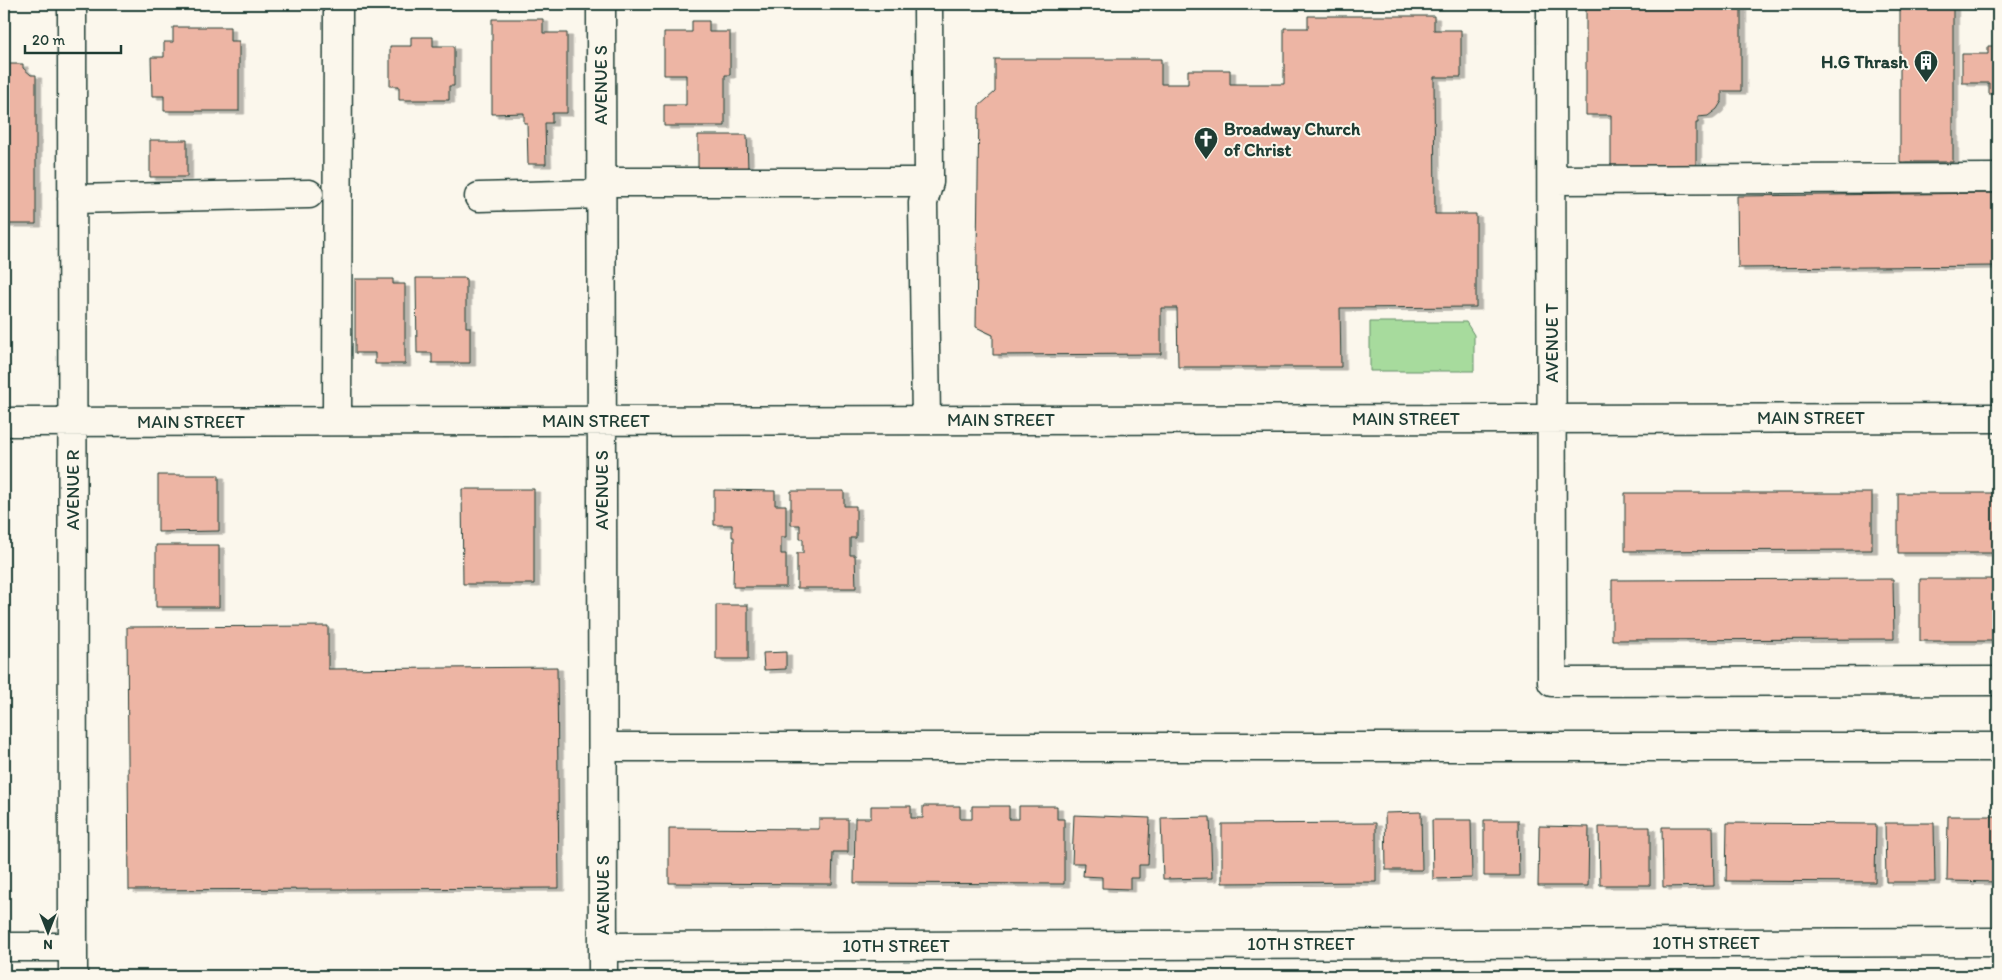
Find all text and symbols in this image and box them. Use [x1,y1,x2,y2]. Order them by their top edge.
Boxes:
scale bar [25,22,121,54]
text: 20 m [32,31,66,49]
street label: AVENUE S [590,45,612,125]
building icon: H.G Thrash [1913,49,1939,83]
place label: H.G Thrash [1821,51,1908,73]
place label: Broadway Church of Christ [1224,118,1361,161]
church icon: Broadway Church of Christ [1193,126,1219,160]
street label: AVENUE T [1541,303,1563,383]
street label: MAIN STREET [1757,407,1865,429]
street label: MAIN STREET [1352,408,1460,430]
street label: MAIN STREET [947,409,1055,431]
street label: MAIN STREET [542,410,650,432]
street label: MAIN STREET [137,411,245,433]
street label: AVENUE R [62,450,84,530]
street label: AVENUE S [591,450,613,530]
street label: AVENUE S [592,855,614,935]
north arrow [22,908,72,958]
street label: 10TH STREET [1652,932,1760,954]
street label: 10TH STREET [1247,933,1355,955]
street label: 10TH STREET [842,935,950,957]
text: N [43,936,53,953]

